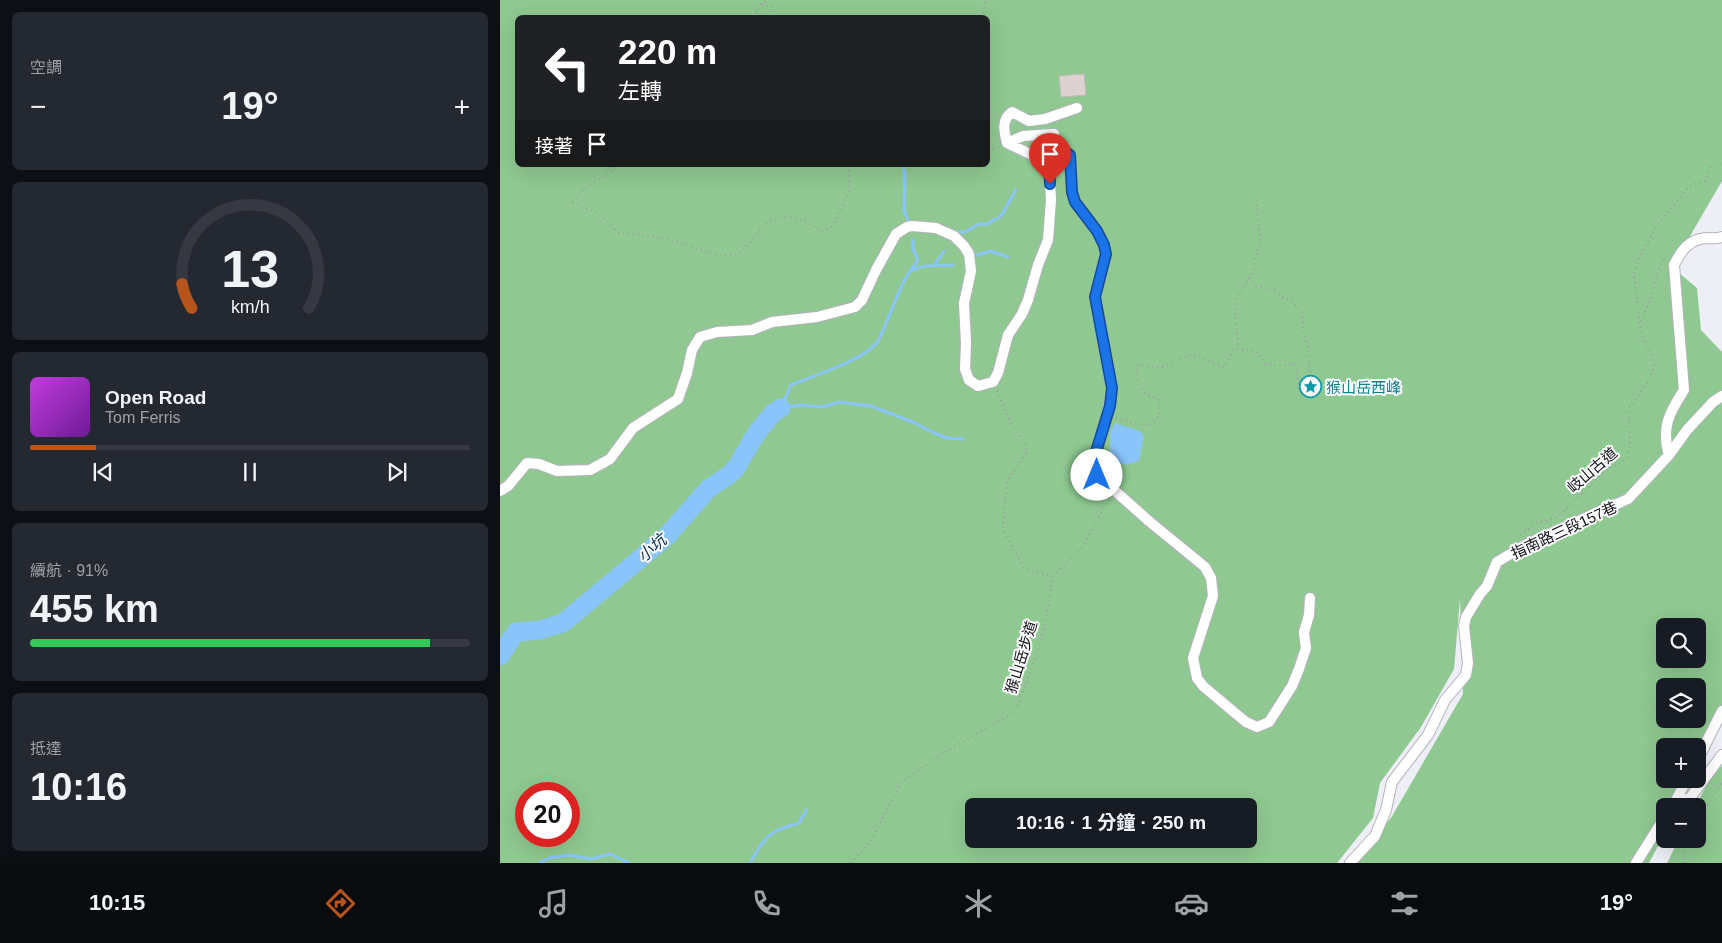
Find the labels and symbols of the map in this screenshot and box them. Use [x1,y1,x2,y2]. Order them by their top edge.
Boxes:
pin [1029,133,1071,184]
place icon: 猴山岳西峰 [1298,375,1322,399]
place label: 猴山岳西峰 [1326,379,1401,396]
street label: 岐山古道 [1564,444,1620,496]
position arrow [1070,448,1122,500]
street label: 指南路三段157巷 [1508,498,1620,562]
water label: 小坑 [634,530,671,565]
street label: 猴山岳步道 [1002,619,1040,695]
speed limit sign: 20 [515,782,580,847]

